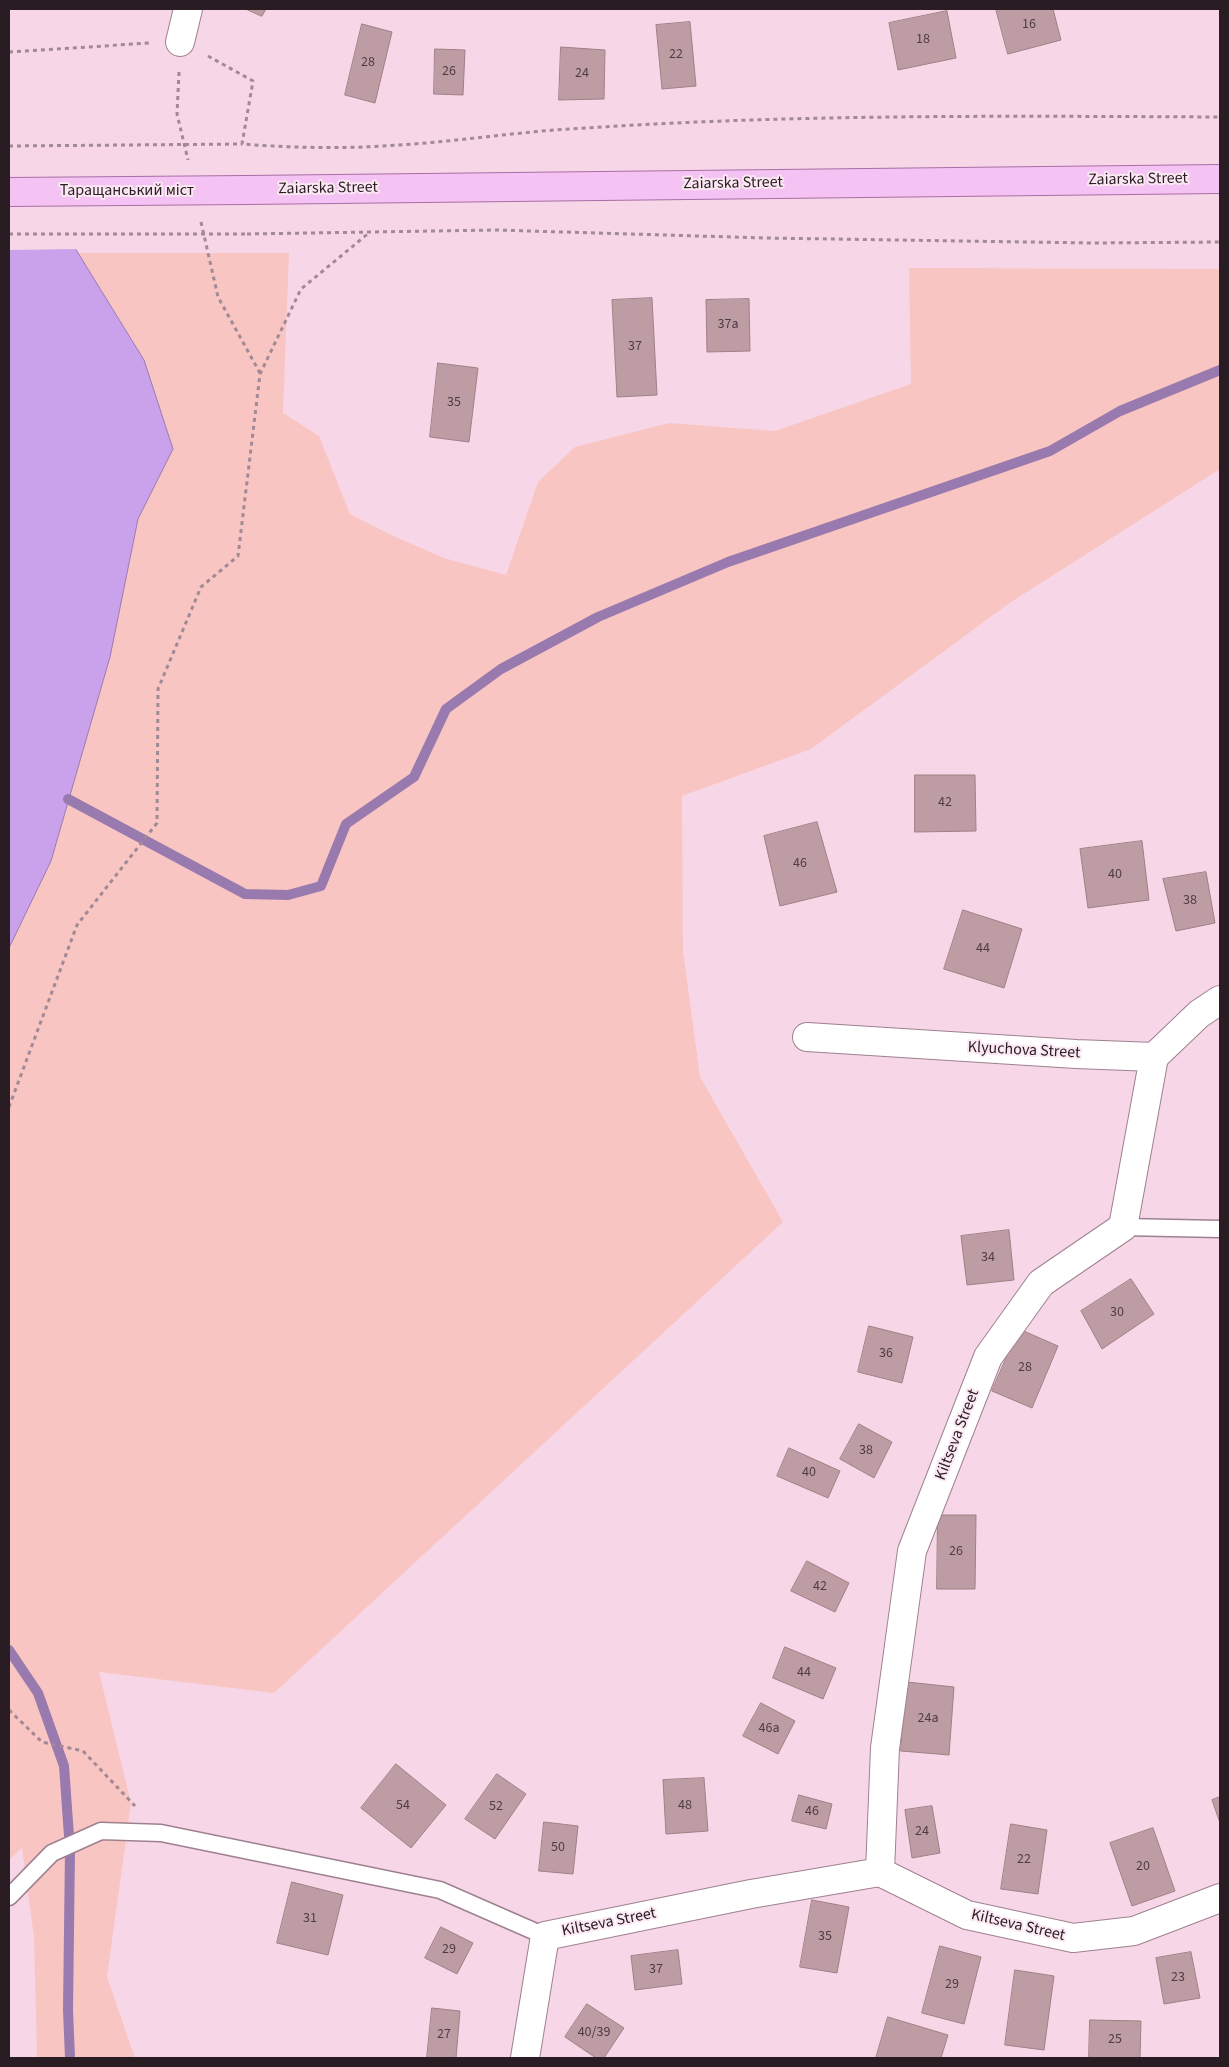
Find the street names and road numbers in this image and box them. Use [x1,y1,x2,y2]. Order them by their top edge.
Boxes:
street label: Zaiarska Street [1088,170,1188,190]
street label: Zaiarska Street [683,174,783,194]
street label: Zaiarska Street [278,179,378,199]
street label: Таращанський міст [60,181,194,201]
street label: Klyuchova Street [967,1038,1081,1064]
street label: Kiltseva Street [932,1387,984,1483]
street label: Kiltseva Street [560,1904,658,1942]
street label: Kiltseva Street [969,1906,1067,1946]

